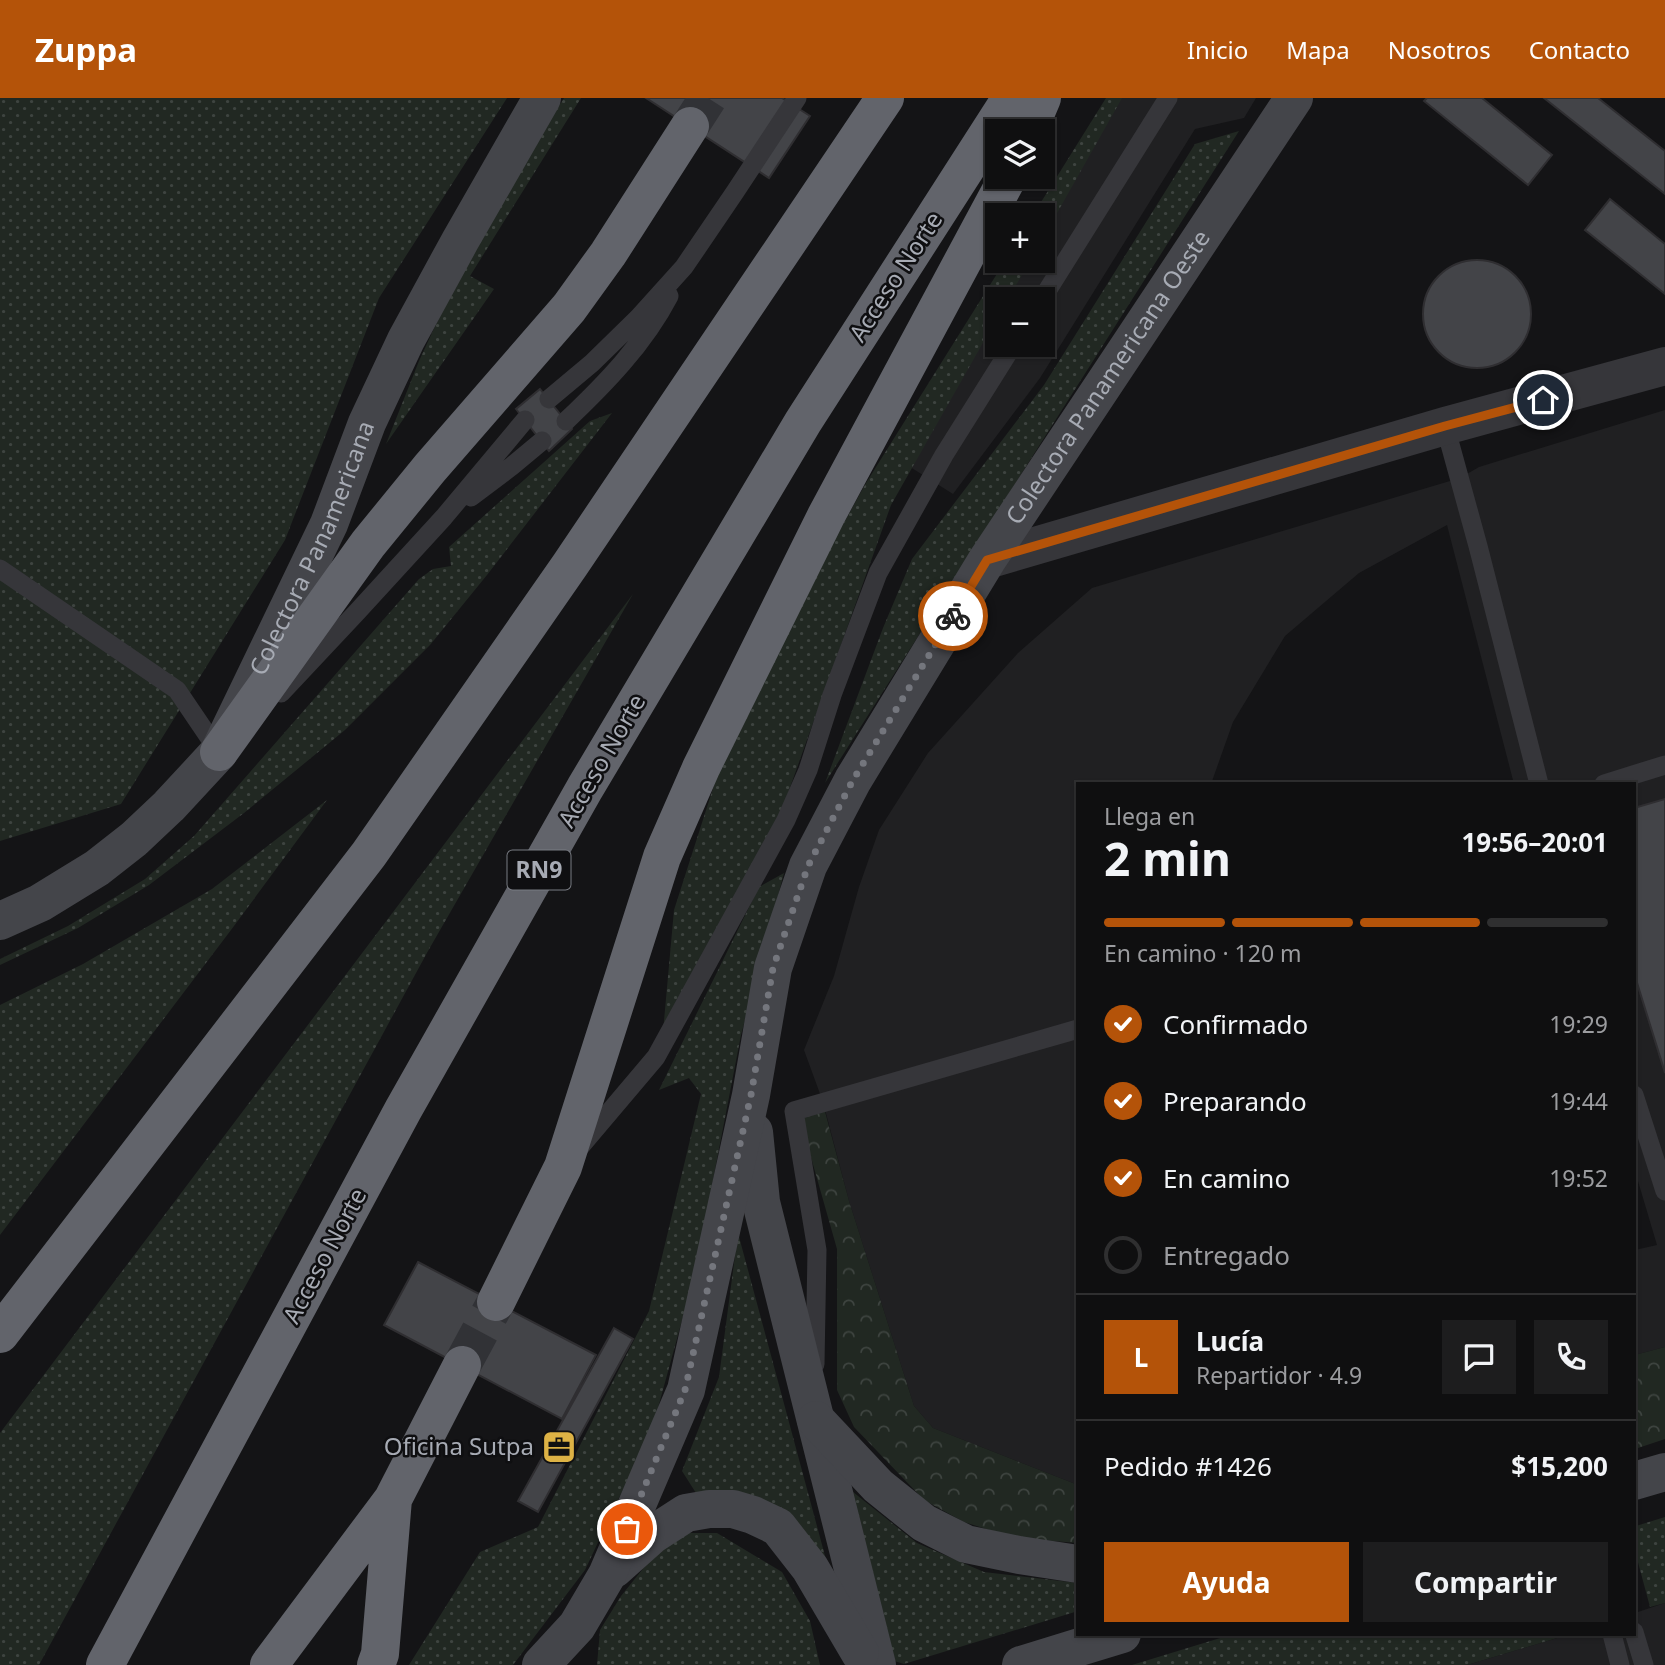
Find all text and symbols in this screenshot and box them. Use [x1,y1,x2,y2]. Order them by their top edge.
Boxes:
text: Zuppa [35,27,137,72]
text: Inicio [1187,33,1248,66]
text: Mapa [1286,33,1350,66]
text: Nosotros [1388,33,1491,66]
text: Contacto [1529,33,1630,66]
map controls [985,119,1055,357]
button: layers [985,119,1055,189]
button: + [985,203,1055,273]
street label: Acceso Norte [840,205,949,348]
street label: Colectora Panamericana Oeste [997,223,1217,530]
button: − [985,287,1055,357]
pin [1513,370,1573,430]
icon: home [1524,381,1562,419]
street label: Colectora Panamericana [241,416,381,680]
courier [918,581,988,651]
icon: bike [934,597,972,635]
street label: Acceso Norte [549,687,652,833]
text: Llega en [1104,800,1195,832]
text: 19:56–20:01 [1461,824,1608,860]
text: 2 min [1104,827,1231,889]
road number: RN9 [508,850,570,890]
text: En camino · 120 m [1104,937,1302,969]
icon: check [1104,1005,1142,1043]
text: Confirmado [1163,1006,1308,1042]
text: 19:29 [1549,1008,1608,1040]
icon: check [1104,1082,1142,1120]
text: Preparando [1163,1083,1307,1119]
text: 19:44 [1549,1085,1608,1117]
icon: check [1104,1159,1142,1197]
text: En camino [1163,1160,1290,1196]
text: 19:52 [1549,1162,1608,1194]
street label: Acceso Norte [274,1182,373,1329]
text: Entregado [1163,1237,1290,1273]
button: chat [1442,1320,1516,1394]
button: phone [1534,1320,1608,1394]
text: Lucía [1196,1323,1264,1359]
text: L [1134,1339,1148,1375]
text: Repartidor · 4.9 [1196,1359,1362,1391]
office icon: Oficina Sutpa [540,1428,578,1466]
place label: Oficina Sutpa [384,1429,534,1462]
text: Pedido #1426 [1104,1448,1272,1484]
text: $15,200 [1511,1448,1608,1484]
pin [597,1499,657,1559]
icon: bag [608,1510,646,1548]
button: Ayuda [1104,1542,1349,1622]
button: Compartir [1363,1542,1608,1622]

